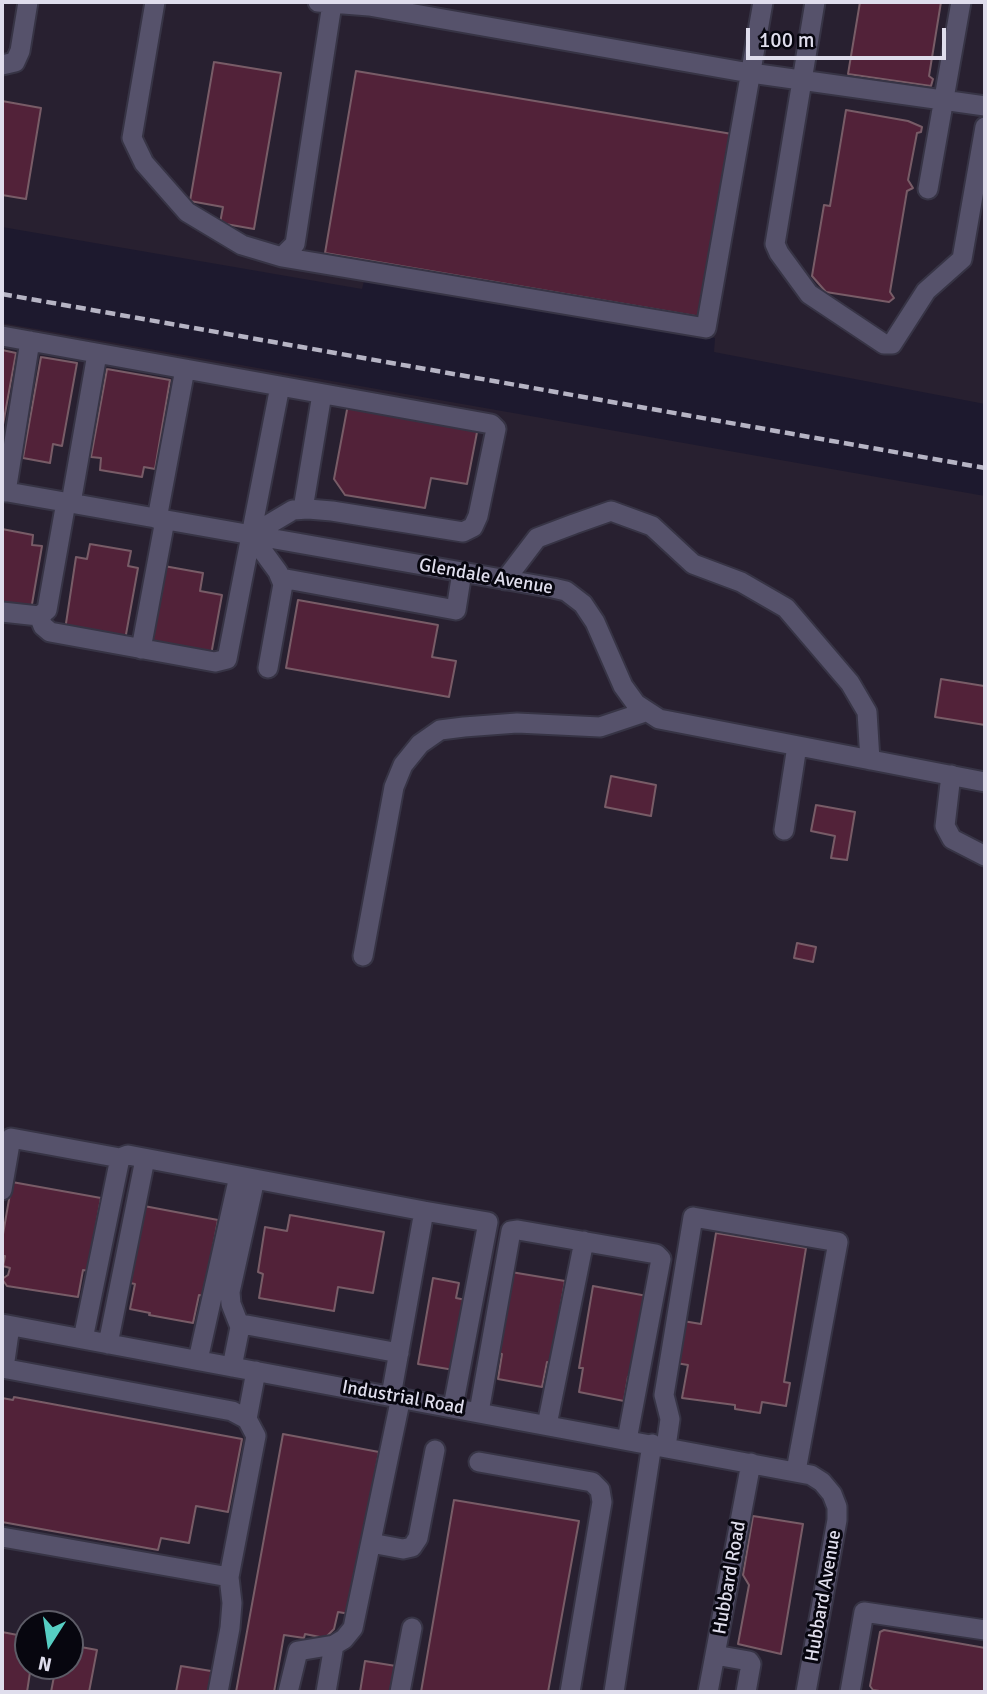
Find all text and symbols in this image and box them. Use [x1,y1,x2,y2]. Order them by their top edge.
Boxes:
scale bar [749,14,948,58]
text: 100 m [759,27,814,53]
street label: Glendale Avenue [417,554,555,600]
street label: Industrial Road [340,1376,466,1420]
street label: Hubbard Road [709,1520,751,1636]
street label: Hubbard Avenue [801,1528,847,1664]
north arrow [14,1610,84,1680]
text: N [36,1650,54,1677]

